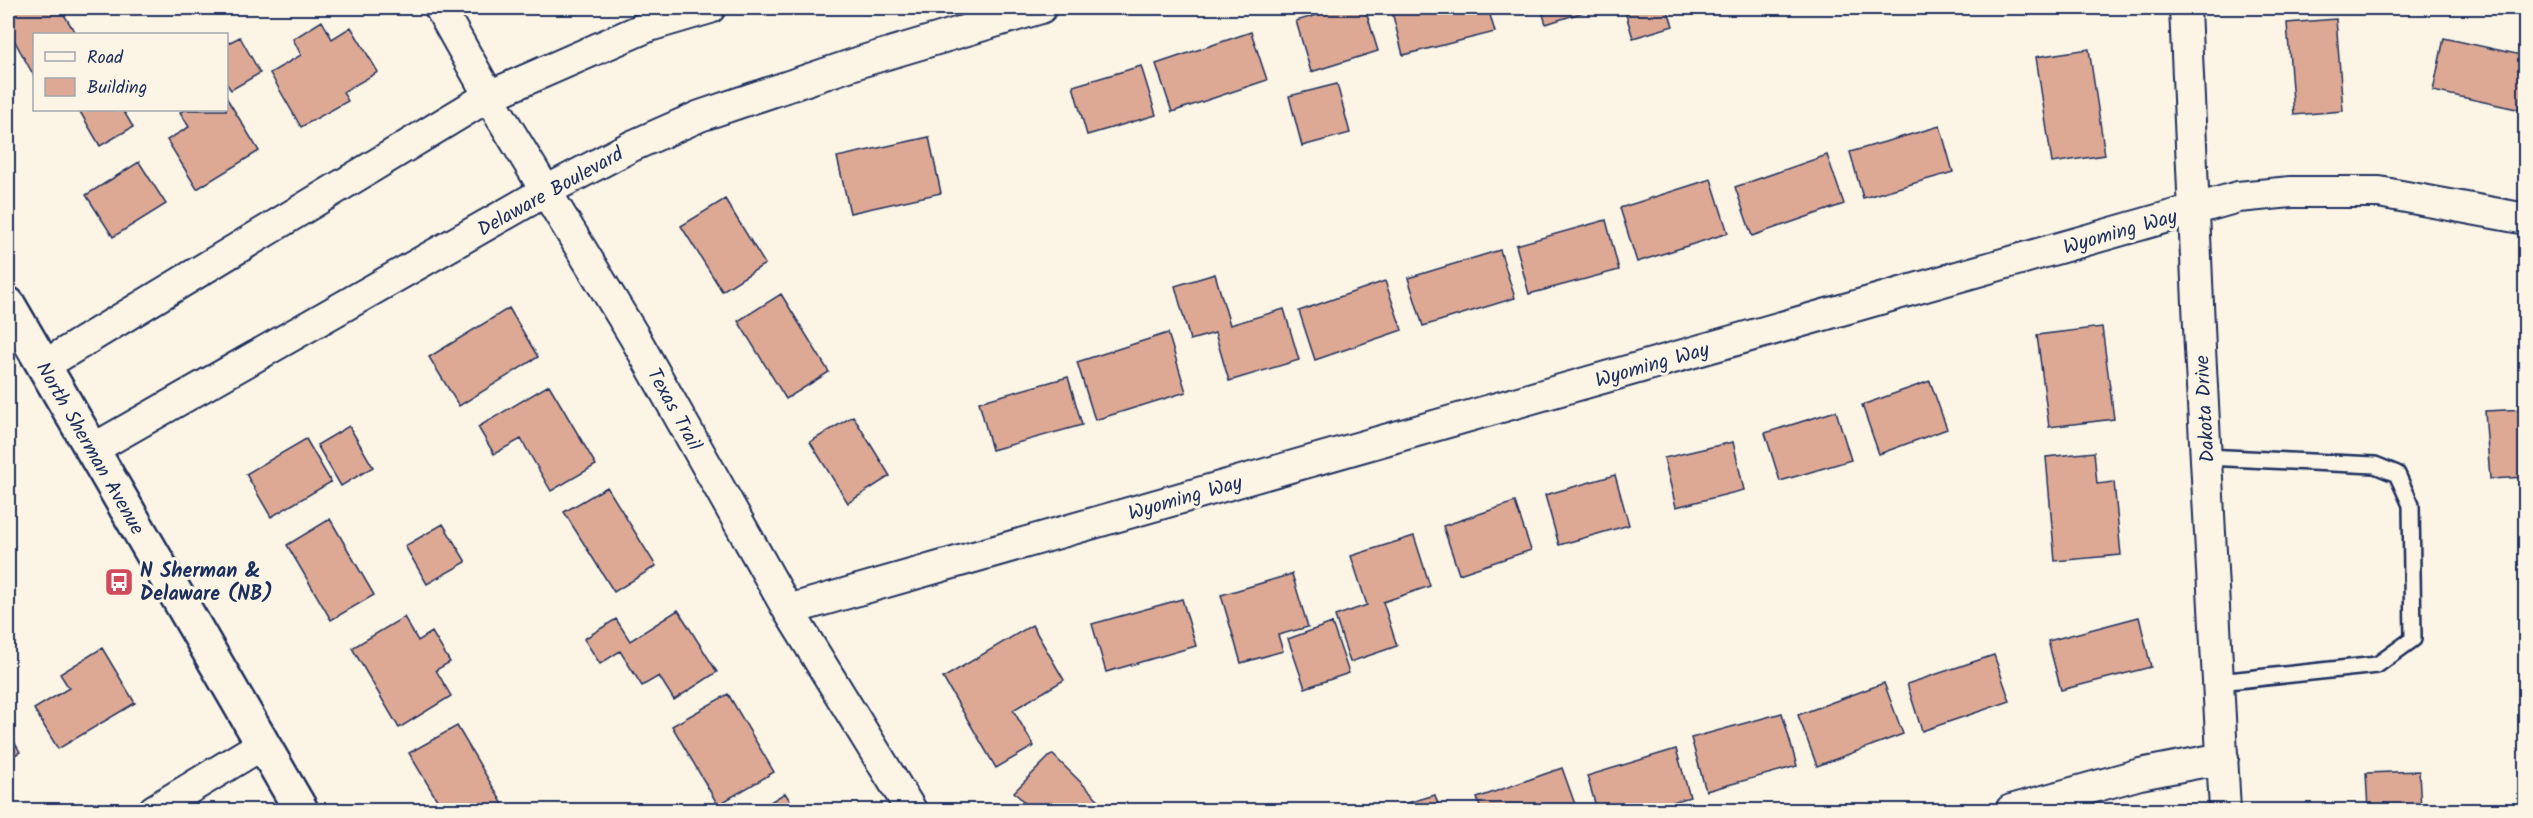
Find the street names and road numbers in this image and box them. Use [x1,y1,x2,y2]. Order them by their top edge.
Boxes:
street label: Delaware Boulevard [472,139,631,246]
street label: Wyoming Way [2060,201,2182,264]
street label: Wyoming Way [1592,334,1714,397]
street label: Dakota Drive [2187,354,2225,463]
street label: North Sherman Avenue [27,356,152,542]
street label: Texas Trail [637,363,709,457]
street label: Wyoming Way [1125,467,1247,530]

